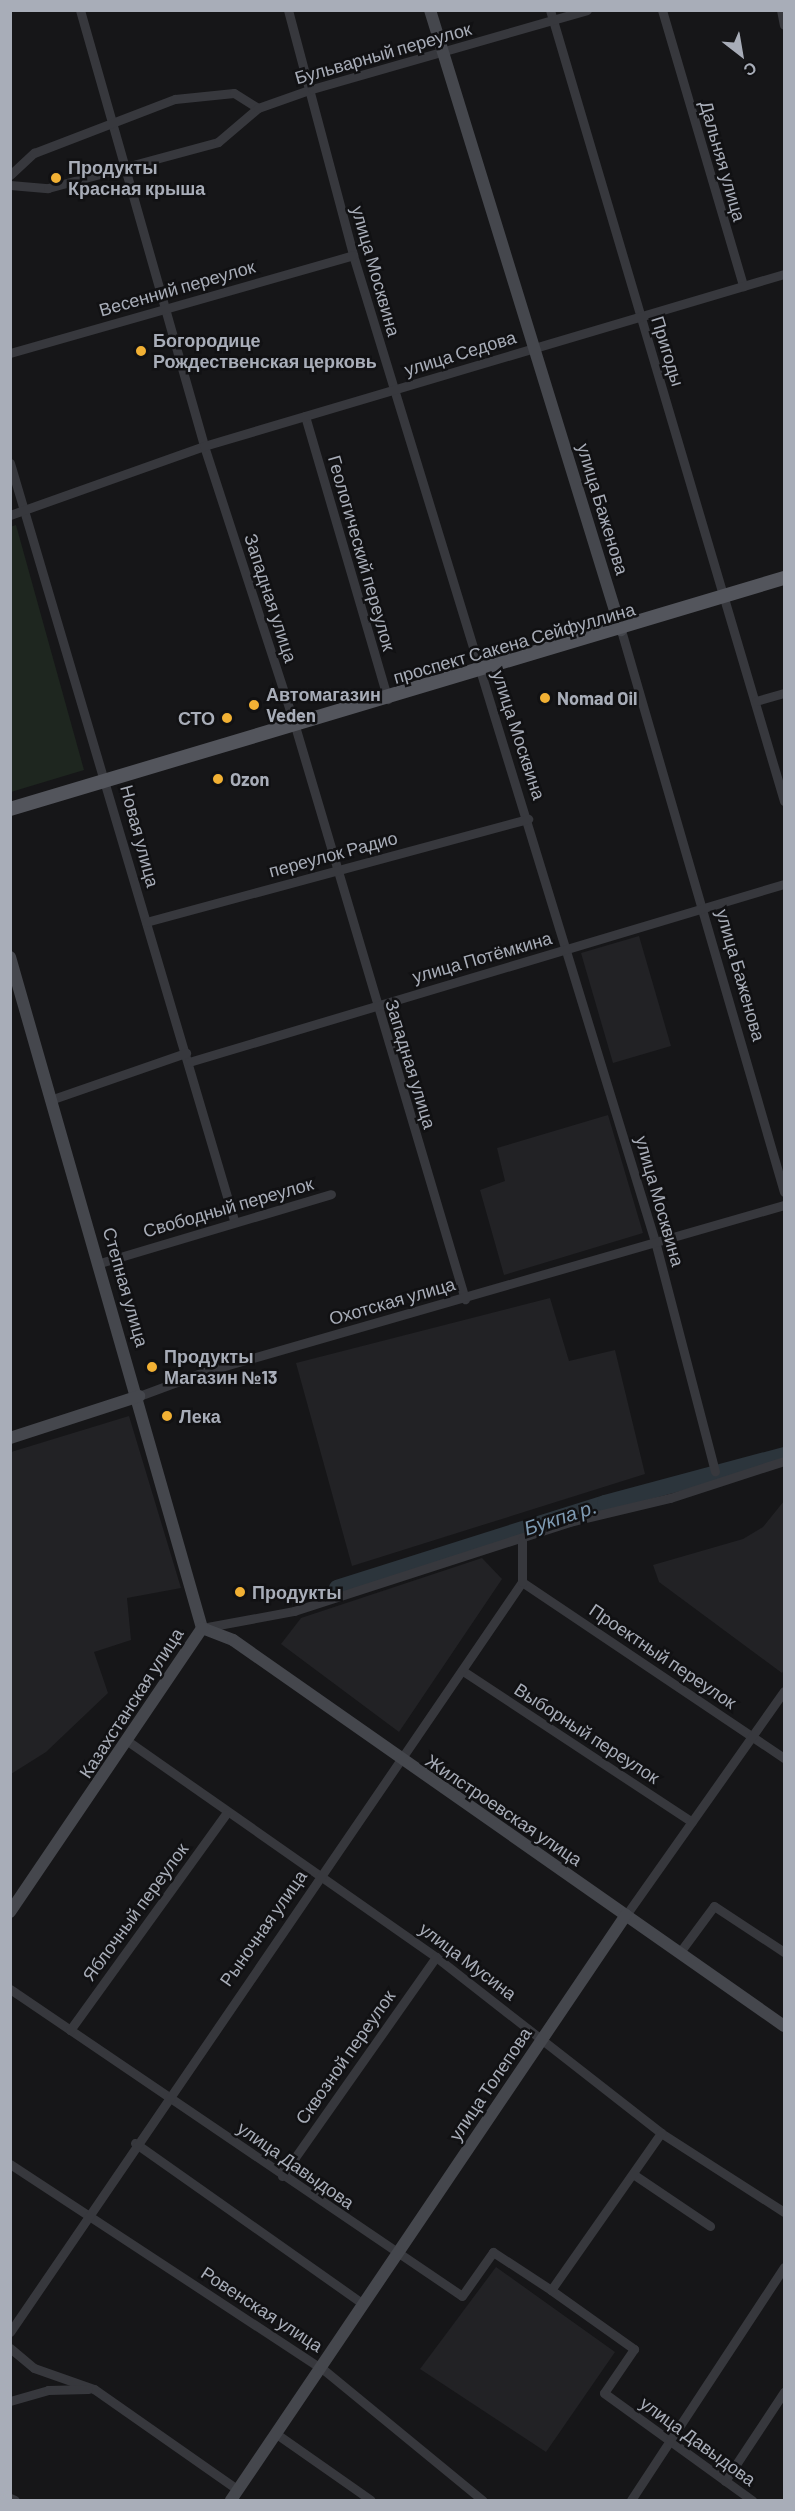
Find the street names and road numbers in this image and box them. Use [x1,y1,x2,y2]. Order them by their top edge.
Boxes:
street label: Бульварный переулок [292,17,474,89]
street label: Дальняя улица [695,98,751,224]
street label: улица Москвина [347,203,405,339]
street label: Весенний переулок [96,255,258,321]
street label: Пригоды [647,313,689,389]
street label: улица Седова [402,326,518,380]
street label: улица Баженова [573,441,633,577]
street label: Геологический переулок [324,453,400,653]
street label: Западная улица [240,531,302,665]
street label: проспект Сакена Сейфуллина [391,598,637,688]
street label: улица Москвина [488,668,550,802]
street label: Новая улица [116,782,164,890]
street label: переулок Радио [266,826,400,882]
street label: улица Баженова [712,907,770,1043]
street label: улица Потёмкина [410,927,554,987]
street label: Западная улица [381,997,441,1131]
street label: улица Москвина [631,1133,689,1269]
street label: Свободный переулок [140,1172,316,1242]
street label: Степная улица [99,1225,153,1349]
street label: Охотская улица [326,1273,458,1329]
street label: Проектный переулок [585,1599,741,1713]
street label: Казахстанская улица [74,1624,188,1782]
street label: Выборный переулок [510,1678,664,1788]
street label: Жилстроевская улица [422,1750,586,1870]
street label: Яблочный переулок [78,1839,192,1985]
street label: Рыночная улица [215,1866,311,1990]
street label: улица Мусина [415,1917,521,2005]
street label: Сквозной переулок [291,1986,399,2128]
street label: улица Толепова [444,2023,536,2145]
street label: улица Давыдова [233,2117,359,2213]
street label: Ровенская улица [197,2262,327,2356]
street label: улица Давыдова [636,2392,760,2490]

